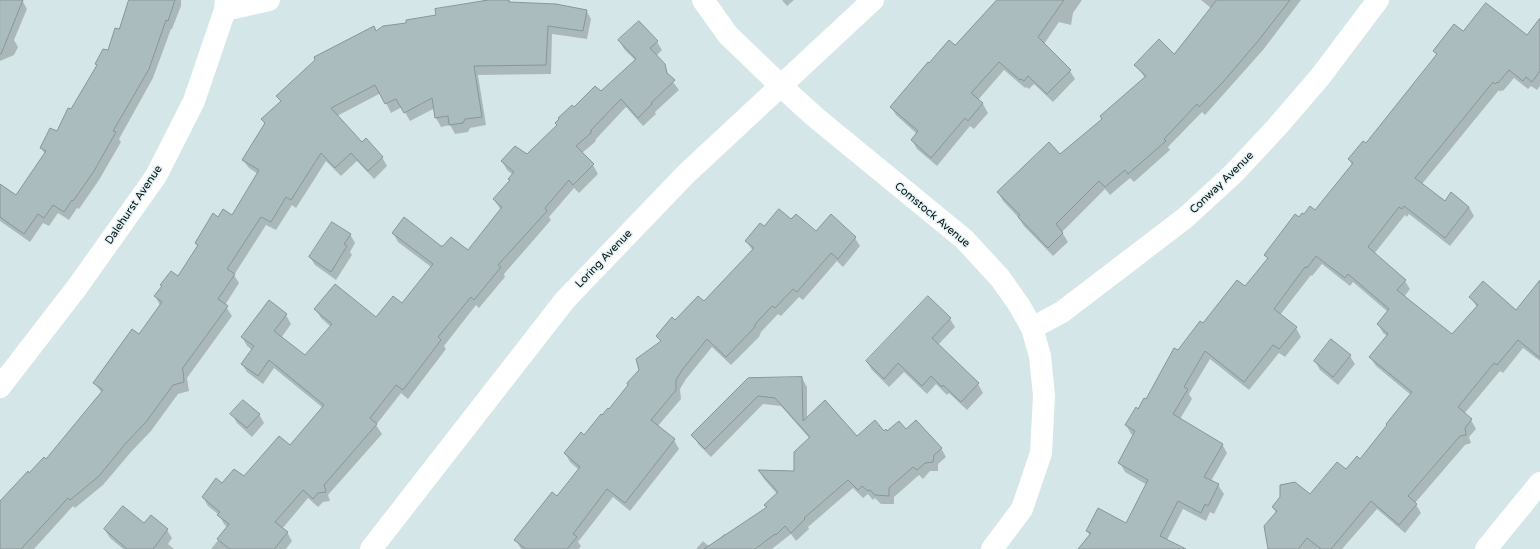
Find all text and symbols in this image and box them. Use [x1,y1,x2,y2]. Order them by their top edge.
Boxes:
street label: Conway Avenue [1187,149,1257,217]
street label: Dalehurst Avenue [103,163,165,247]
street label: Comstock Avenue [892,180,972,250]
street label: Loring Avenue [573,227,635,291]

